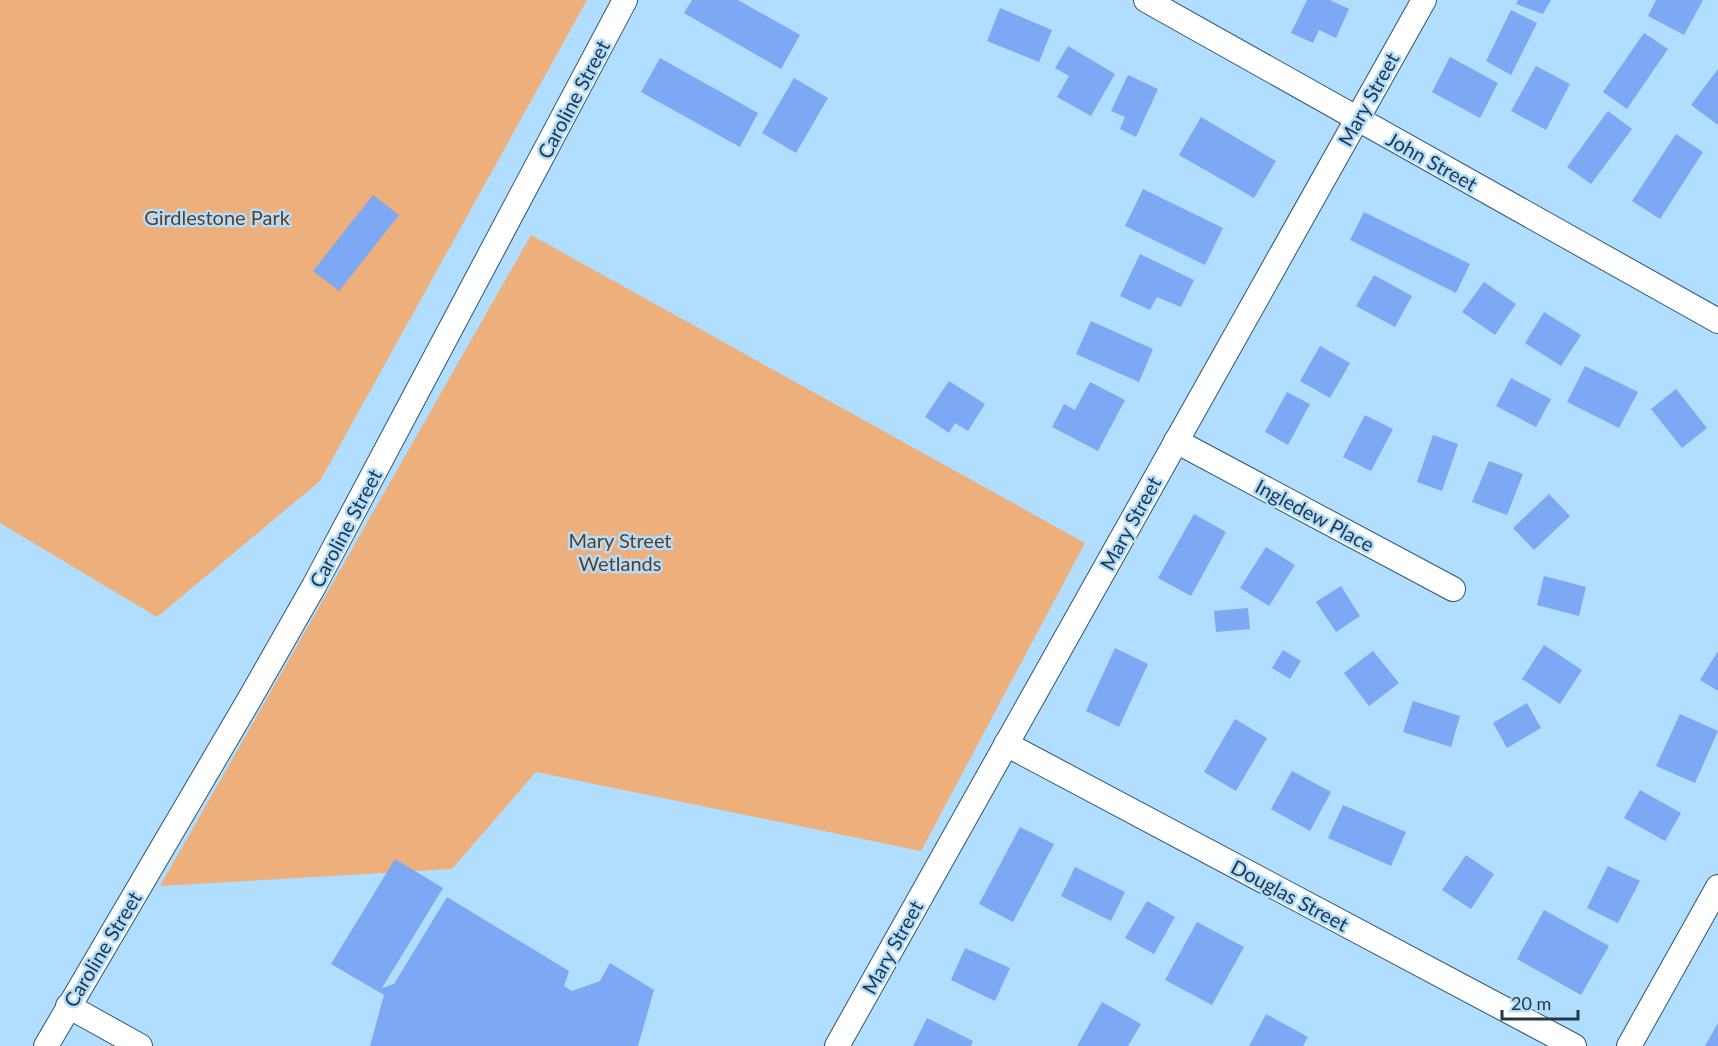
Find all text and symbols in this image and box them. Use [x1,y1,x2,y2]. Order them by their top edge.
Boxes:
street label: Caroline Street [532,36,614,162]
street label: Mary Street [1333,48,1403,150]
street label: John Street [1383,126,1481,196]
park label: Girdlestone Park [144,205,291,229]
street label: Caroline Street [304,465,386,591]
street label: Mary Street [1095,472,1165,574]
street label: Ingledew Place [1252,474,1378,556]
park label: Mary Street Wetlands [568,528,672,575]
street label: Douglas Street [1227,854,1353,936]
street label: Caroline Street [58,887,146,1011]
street label: Mary Street [857,896,927,998]
scale bar [1502,983,1578,1021]
text: 20 m [1511,992,1551,1014]

